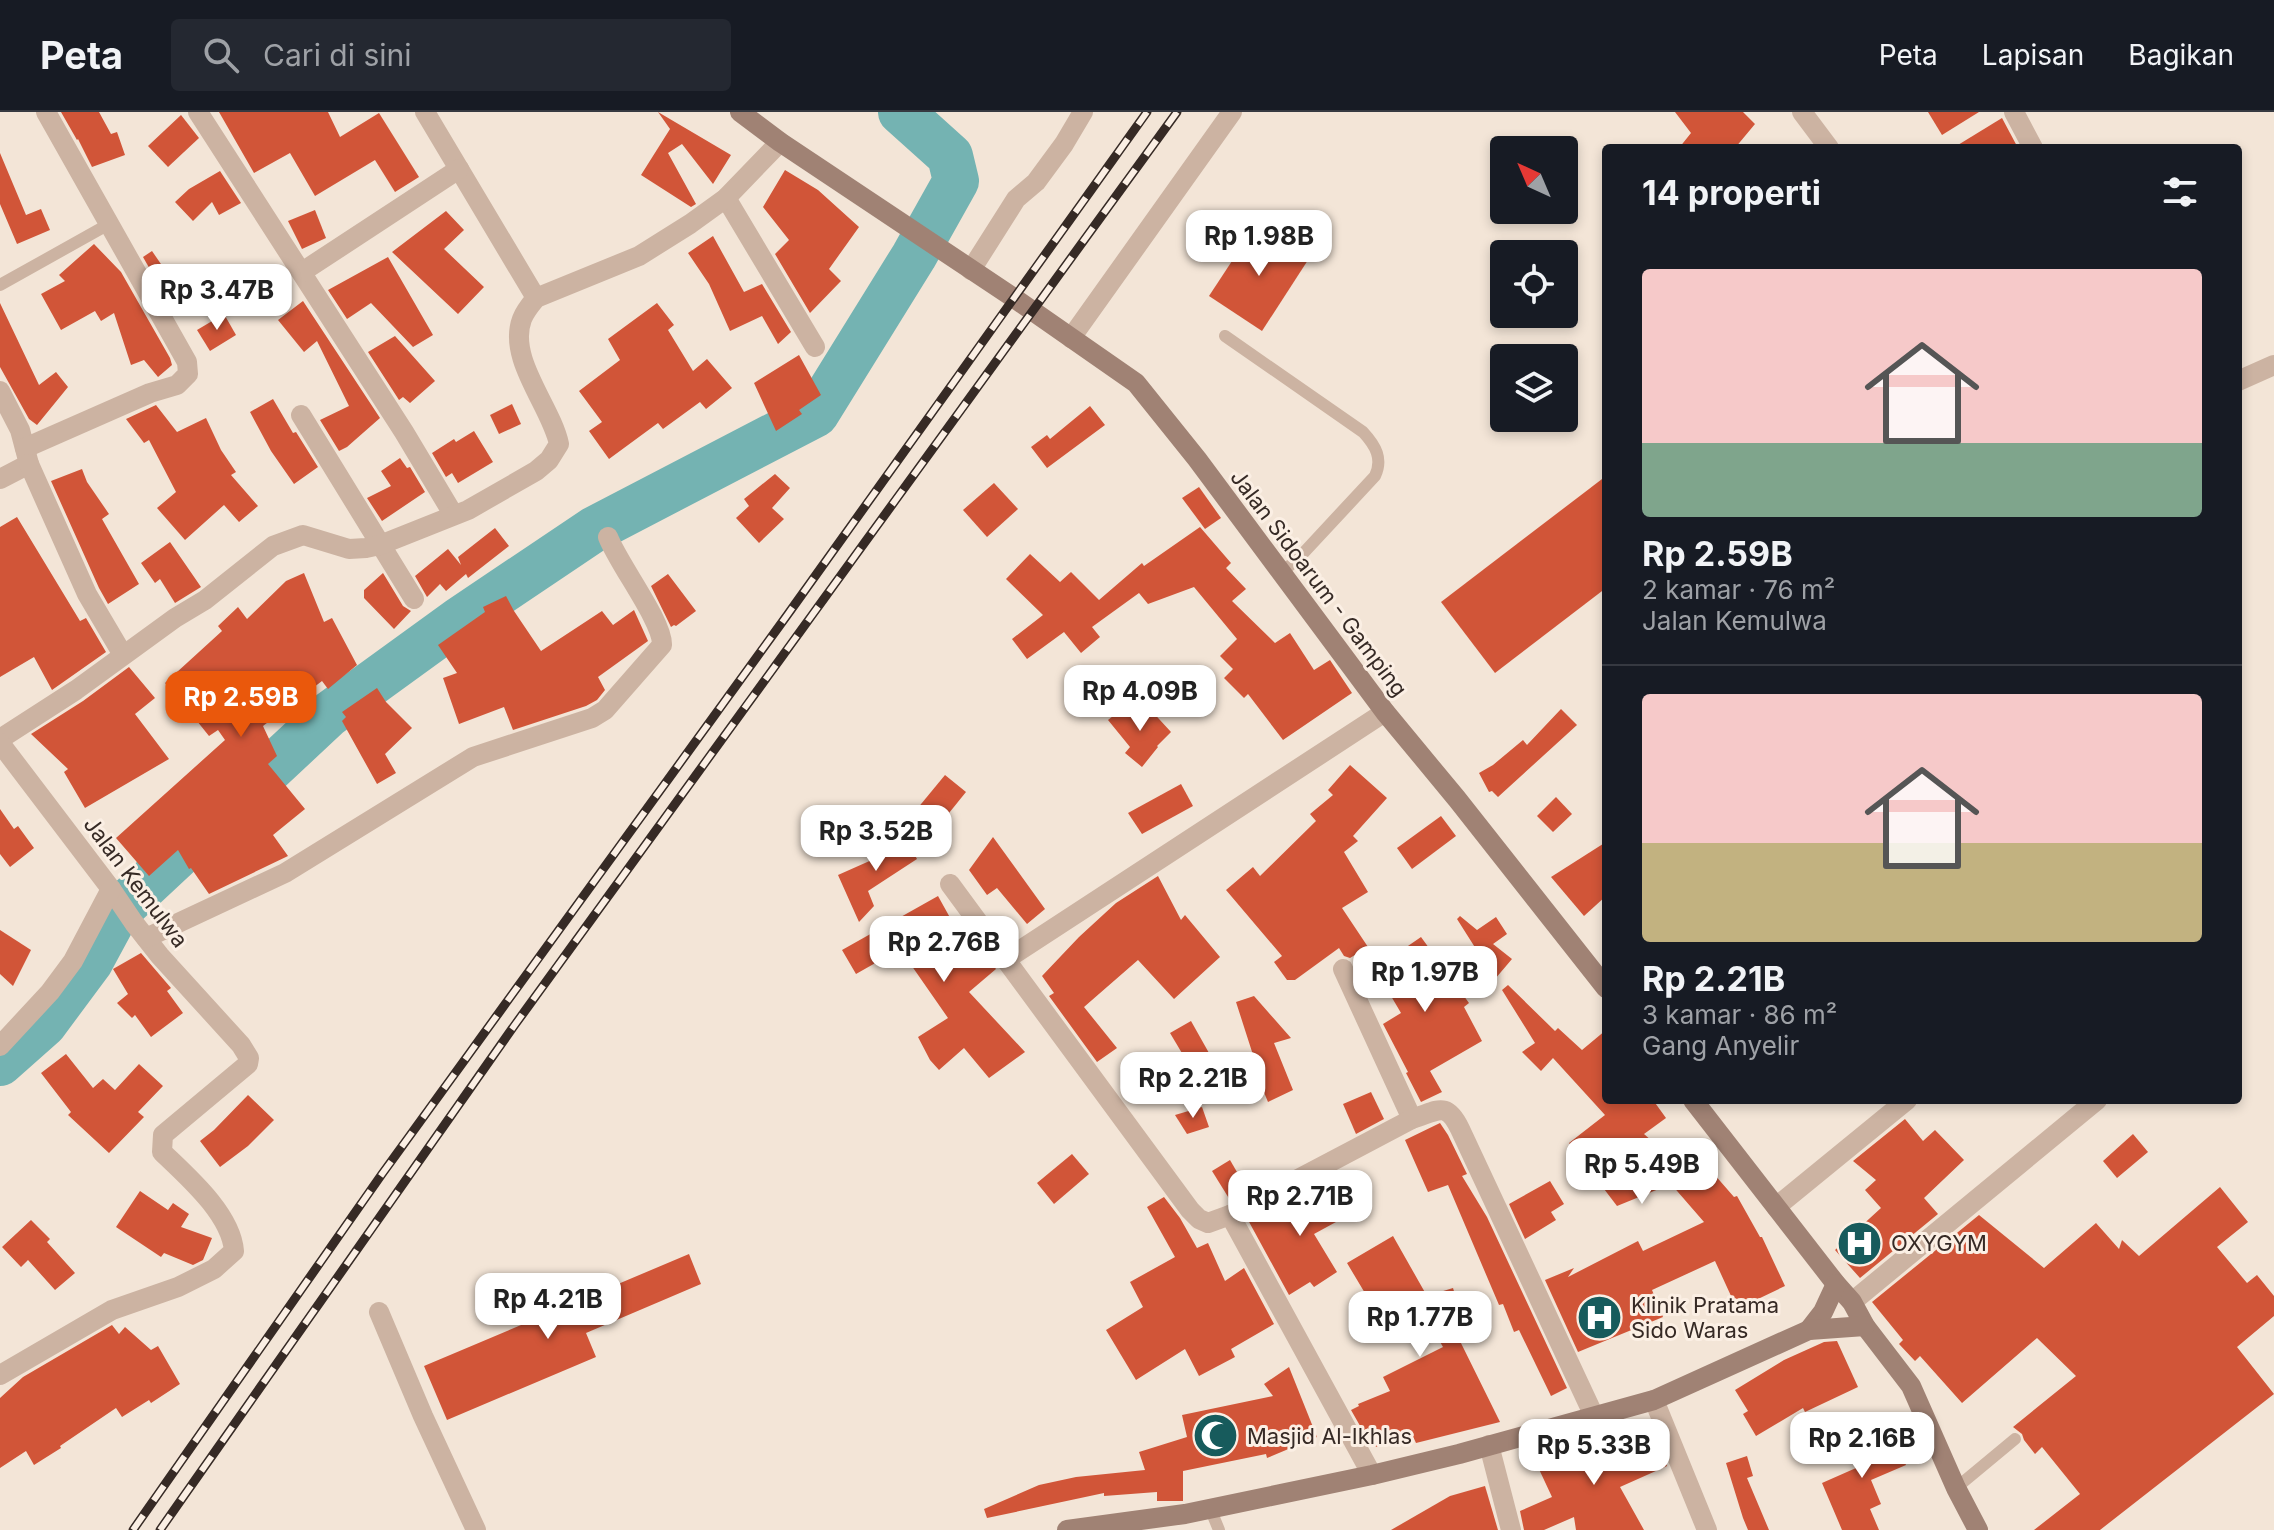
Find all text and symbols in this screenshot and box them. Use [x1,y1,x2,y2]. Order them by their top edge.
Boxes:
search box [171,19,731,91]
text: Peta [40,32,123,78]
icon: search [199,33,243,77]
text: Cari di sini [263,37,412,73]
text: Peta [1879,38,1938,72]
text: Lapisan [1982,38,2084,72]
text: Bagikan [2128,38,2234,72]
north arrow [1490,136,1578,224]
map controls [1490,136,1578,432]
icon: filters [2158,170,2202,214]
text: 14 properti [1642,172,1821,213]
pin: Rp 1.98B [1176,210,1342,278]
text: Rp 1.98B [1204,220,1314,251]
button: locate [1490,240,1578,328]
pin: Rp 3.47B [134,264,300,332]
text: Rp 3.47B [160,274,274,305]
icon: home [1850,321,1994,465]
button: layers [1490,344,1578,432]
street label: Jalan Sidoarum - Gamping [1225,465,1413,701]
text: Rp 2.59B [1642,533,1793,574]
text: 2 kamar · 76 m² [1642,574,1835,605]
text: Jalan Kemulwa [1642,605,1827,636]
pin: Rp 4.09B [1057,665,1223,733]
pin: Rp 2.59B [158,671,324,739]
text: Rp 4.09B [1082,675,1198,706]
text: Rp 2.59B [183,681,299,712]
icon: home [1850,746,1994,890]
pin: Rp 3.52B [793,805,959,873]
street label: Jalan Kemulwa [79,812,193,952]
text: Rp 3.52B [819,815,933,846]
pin: Rp 2.76B [861,916,1027,984]
text: Rp 2.76B [888,926,1000,957]
pin: Rp 1.97B [1342,946,1508,1014]
text: Rp 1.97B [1371,956,1479,987]
text: Rp 2.21B [1642,958,1785,999]
text: 3 kamar · 86 m² [1642,999,1837,1030]
text: Gang Anyelir [1642,1030,1799,1061]
pin: Rp 2.21B [1110,1052,1276,1120]
text: Rp 2.21B [1138,1062,1248,1093]
pin: Rp 5.49B [1559,1138,1725,1206]
text: Rp 5.49B [1584,1148,1700,1179]
pin: Rp 2.71B [1217,1170,1383,1238]
text: Rp 2.71B [1246,1180,1354,1211]
hospital icon: OXYGYM [1836,1219,1884,1267]
place label: OXYGYM [1891,1230,1987,1256]
pin: Rp 4.21B [465,1273,631,1341]
text: Rp 4.21B [493,1283,603,1314]
pin: Rp 1.77B [1337,1291,1503,1359]
place label: Klinik Pratama Sido Waras [1631,1292,1779,1343]
hospital icon: Klinik Pratama Sido Waras [1576,1294,1624,1342]
text: Rp 1.77B [1367,1301,1473,1332]
mosque icon: Masjid Al-Ikhlas [1192,1412,1240,1460]
pin: Rp 2.16B [1779,1412,1945,1480]
pin: Rp 5.33B [1511,1419,1677,1487]
text: Rp 2.16B [1808,1422,1916,1453]
place label: Masjid Al-Ikhlas [1247,1423,1412,1449]
text: Rp 5.33B [1537,1429,1651,1460]

